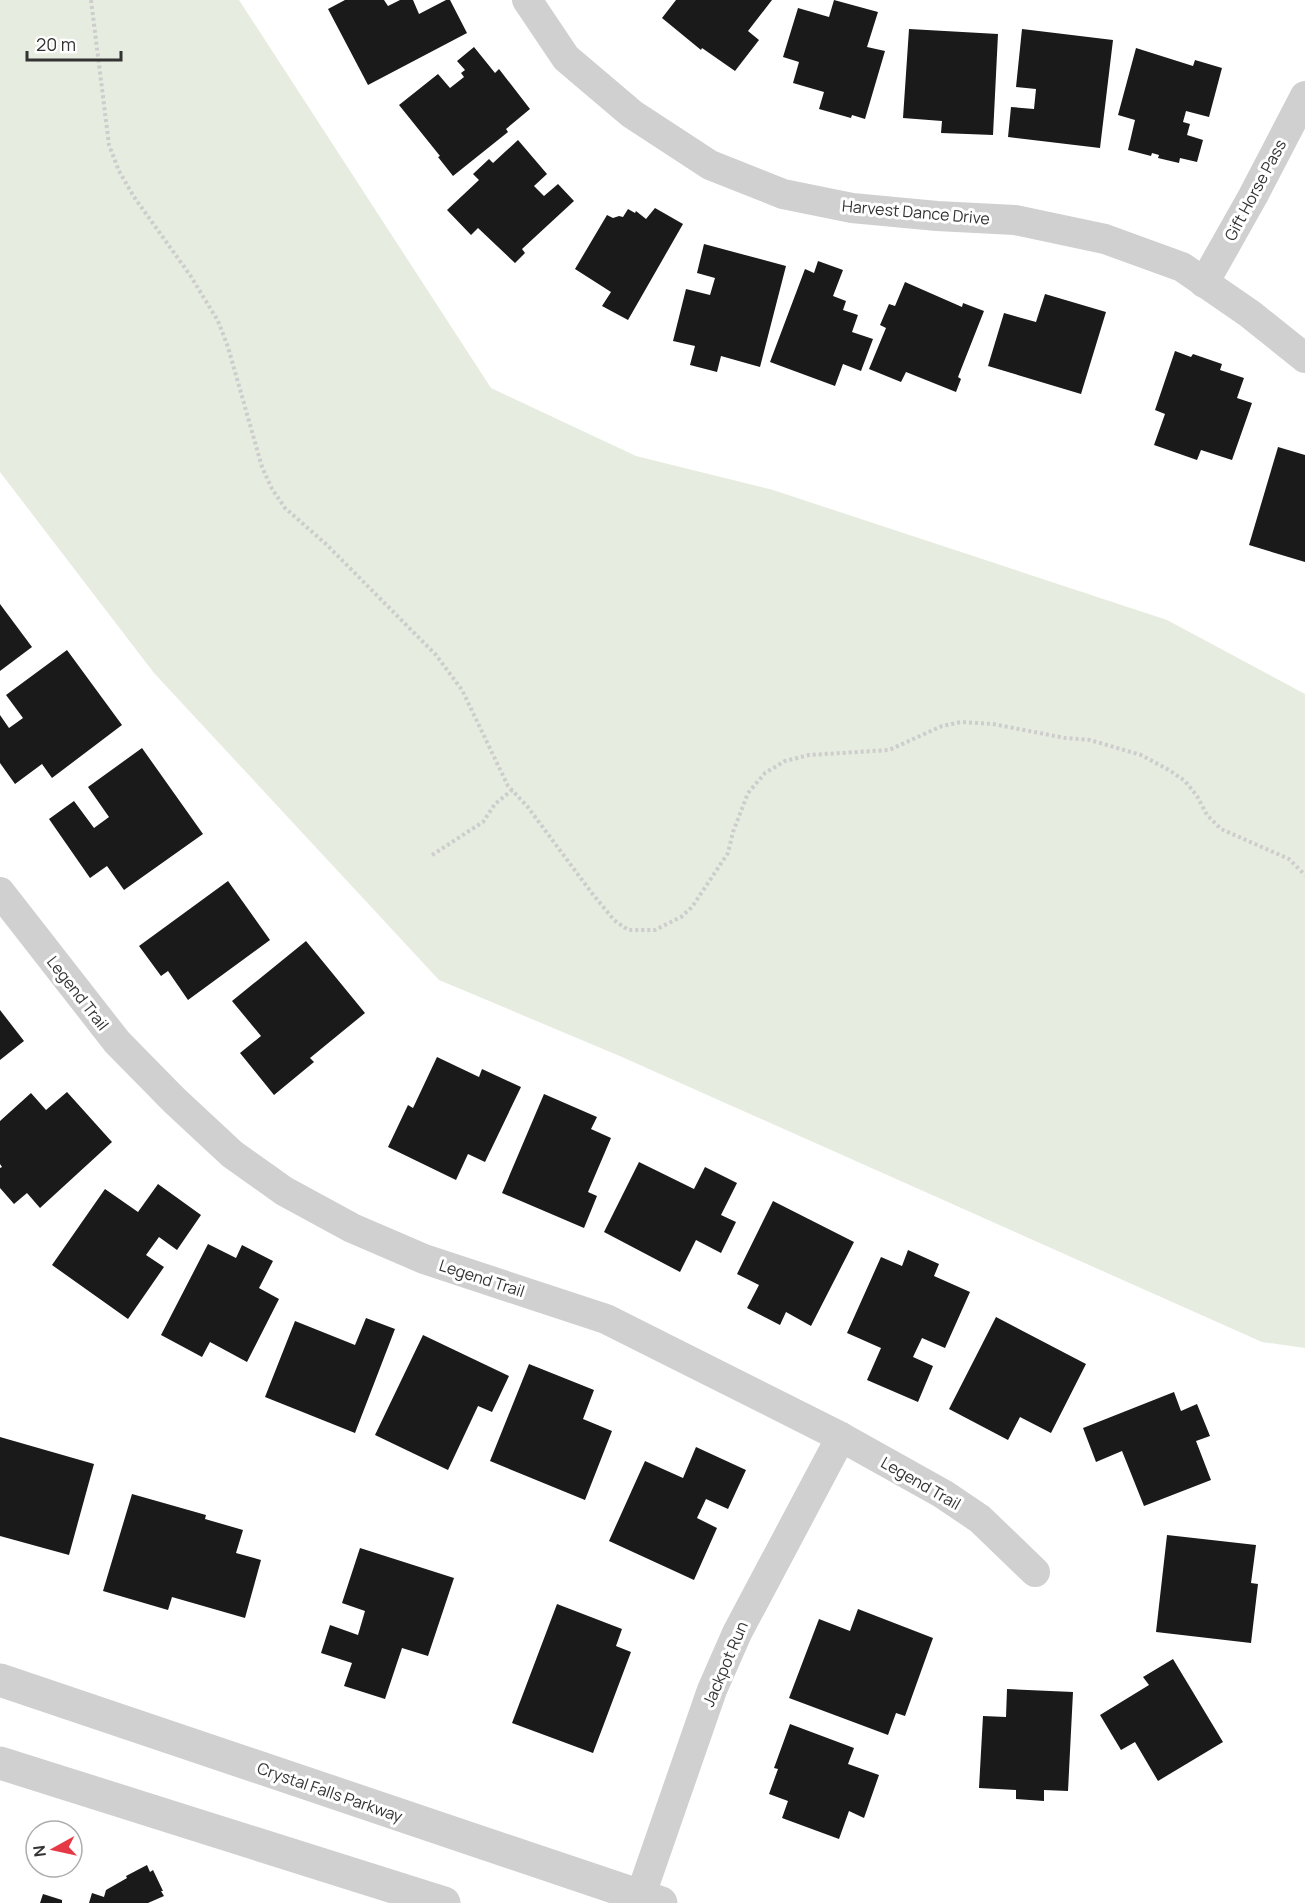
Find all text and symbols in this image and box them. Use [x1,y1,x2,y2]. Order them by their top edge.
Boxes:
scale bar [27,24,122,62]
text: 20 m [36,32,76,56]
street label: Gift Horse Pass [1219,135,1291,245]
street label: Harvest Dance Drive [841,195,991,229]
street label: Legend Trail [42,951,114,1035]
street label: Legend Trail [436,1254,528,1302]
street label: Legend Trail [877,1451,965,1515]
street label: Jackpot Run [697,1618,753,1710]
street label: Crystal Falls Parkway [254,1757,406,1827]
north arrow [24,1819,84,1879]
text: N [27,1844,51,1858]

